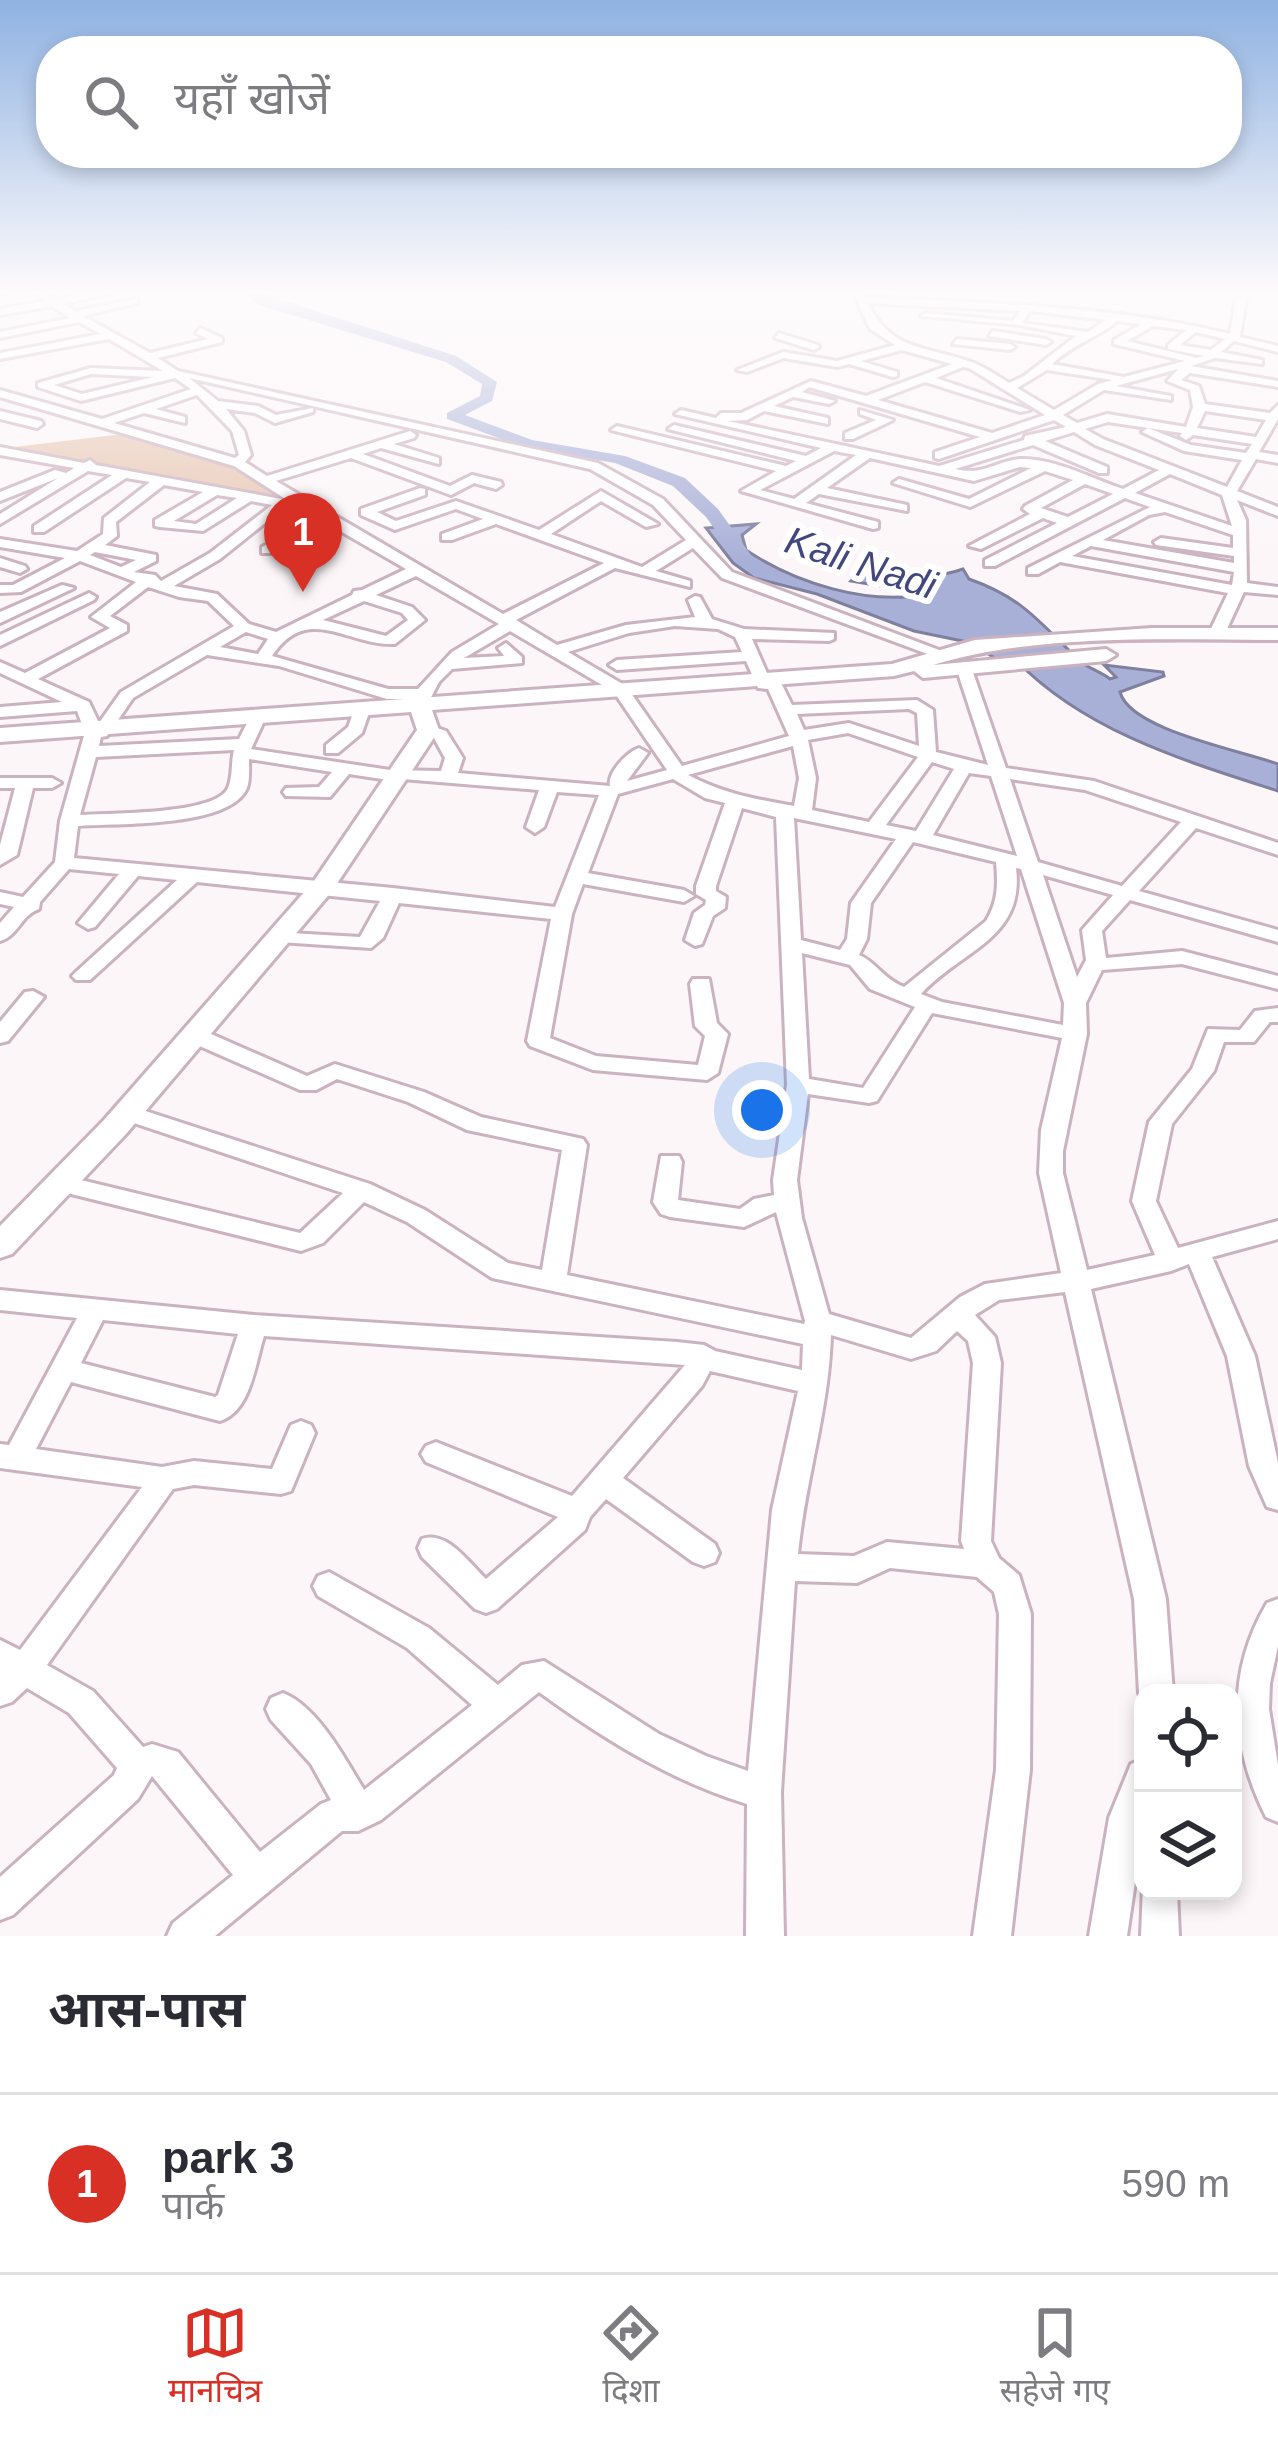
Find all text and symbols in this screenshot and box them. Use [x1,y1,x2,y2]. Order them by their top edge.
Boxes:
search box [36,36,1242,168]
icon: search [78,69,144,135]
text: यहाँ खोजें [174,73,330,124]
pin: 1 [264,493,342,592]
water label: Kali Nadi [780,518,943,607]
your location [732,1080,792,1140]
map controls [1134,1684,1242,1900]
button: locate [1134,1684,1242,1792]
button: layers [1134,1792,1242,1900]
text: आस-पास [48,1981,245,2038]
text: park 3 [162,2132,295,2183]
text: 1 [76,2162,98,2205]
text: 590 m [1122,2162,1230,2205]
text: पार्क [162,2184,224,2227]
tab: मानचित्र [168,2300,262,2415]
tab: दिशा [598,2300,664,2415]
tab: सहेजे गए [1000,2300,1110,2415]

